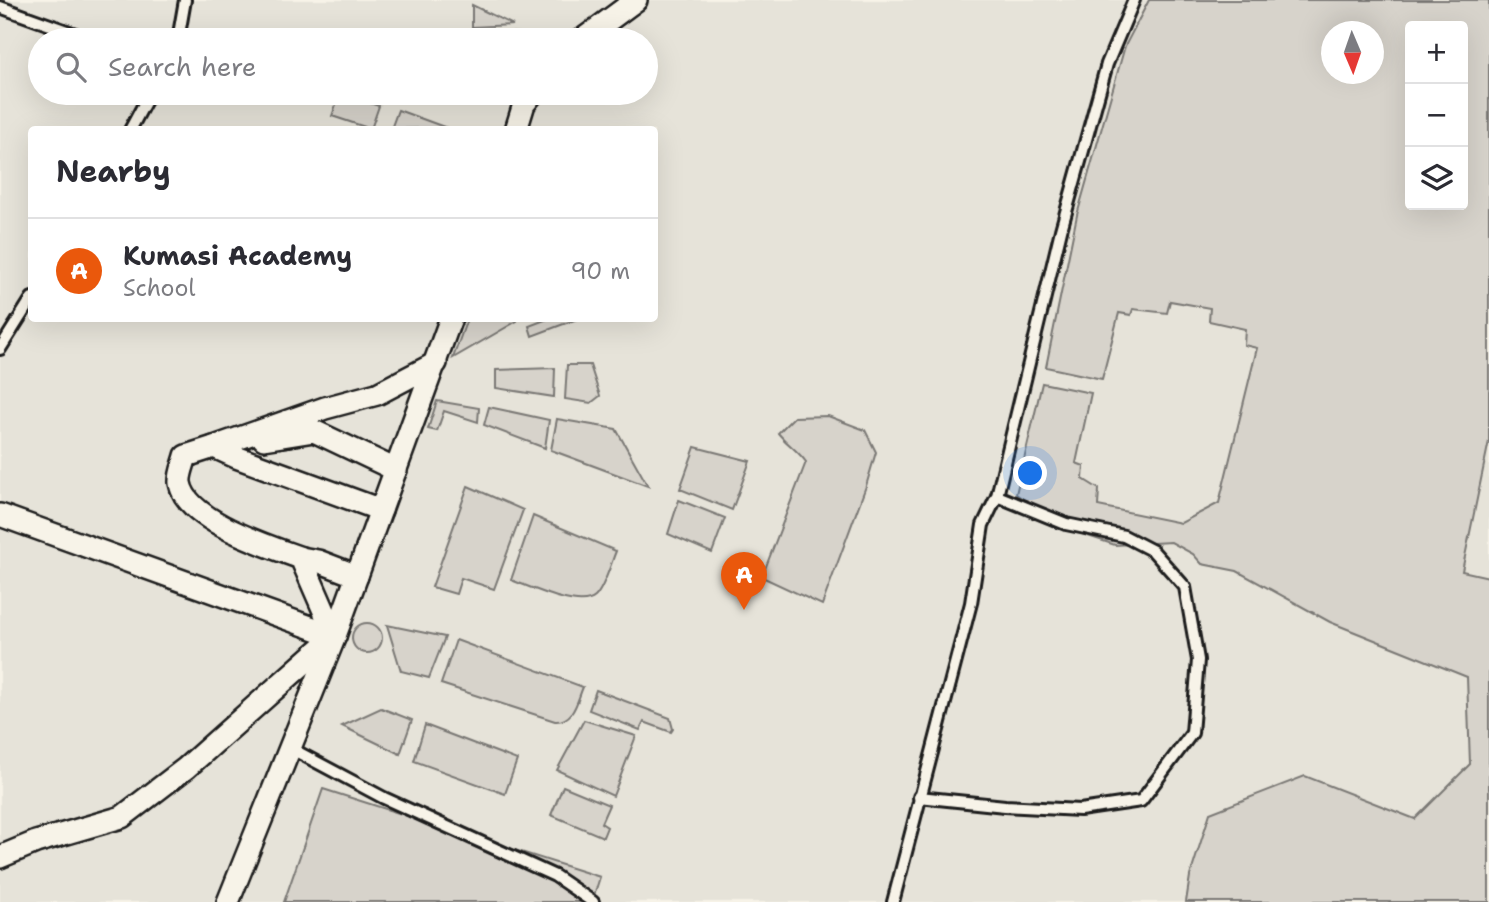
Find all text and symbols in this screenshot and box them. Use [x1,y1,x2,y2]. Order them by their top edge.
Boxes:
north arrow [1321,21,1384,84]
map controls [1405,21,1468,210]
button: + [1405,21,1468,84]
search box [28,28,658,105]
icon: search [52,48,90,86]
text: Search here [108,49,257,84]
button: − [1405,84,1468,147]
button: layers [1405,147,1468,210]
text: Nearby [56,151,171,192]
text: Kumasi Academy [123,238,352,273]
text: A [70,256,88,286]
text: 90 m [570,256,630,286]
text: School [123,273,195,303]
your location [1013,456,1047,490]
pin: A [721,552,767,610]

